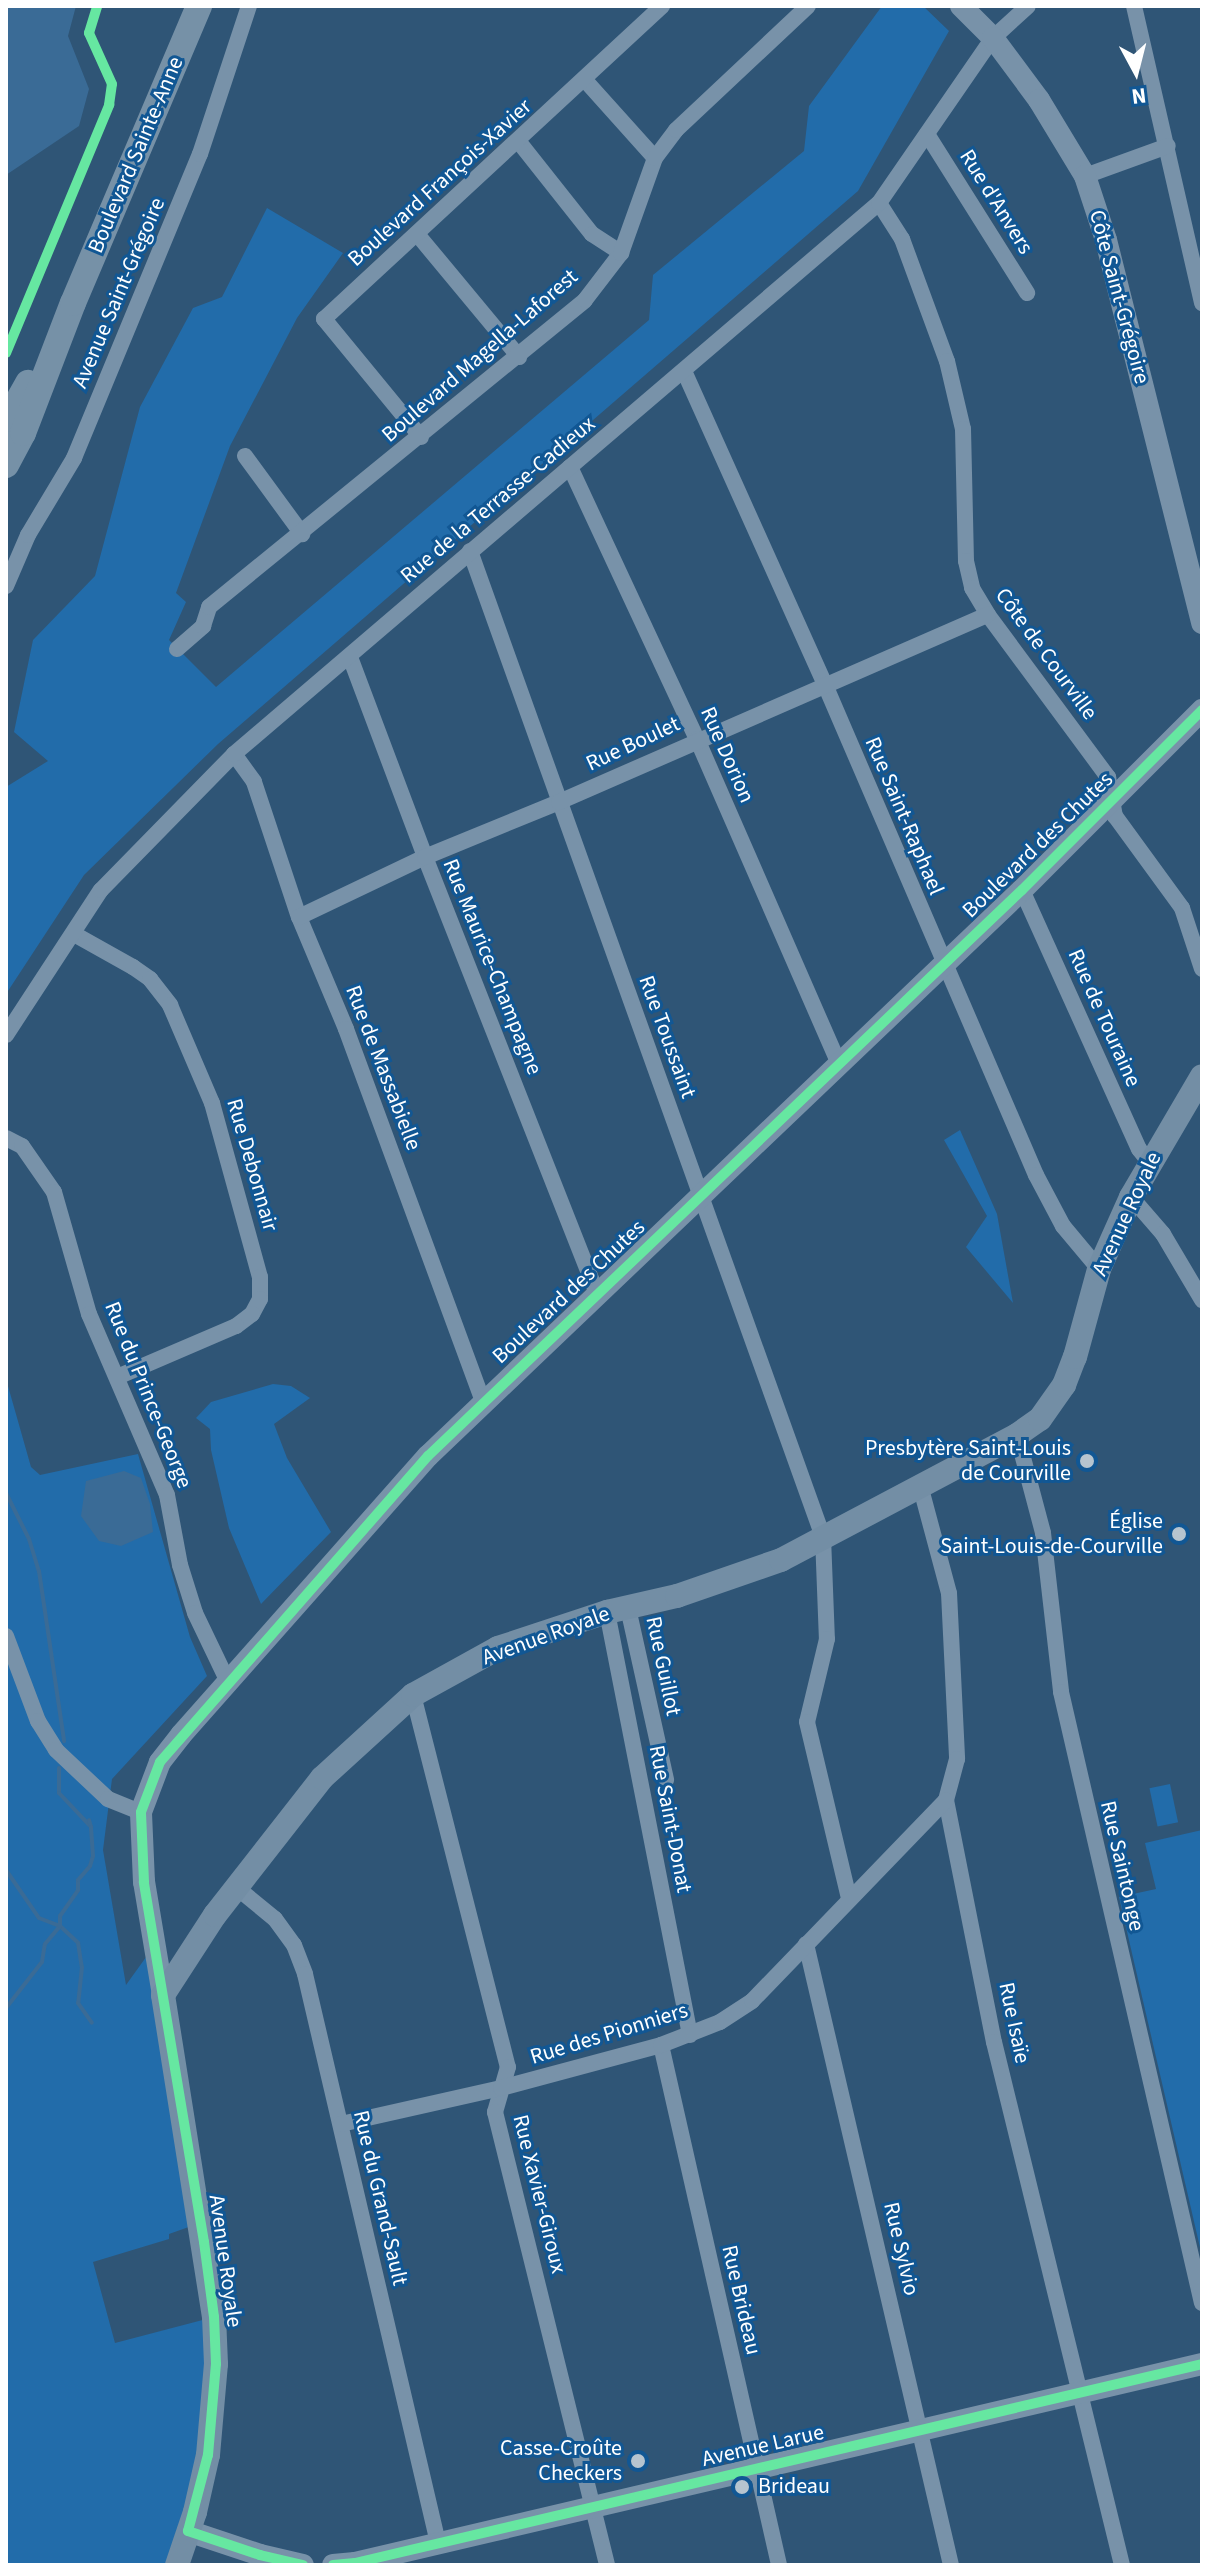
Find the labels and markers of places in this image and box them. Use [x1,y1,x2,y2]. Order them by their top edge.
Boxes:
place label: Presbytère Saint-Louis de Courville [865,1435,1071,1486]
marker: Presbytère Saint-Louis de Courville [1078,1452,1096,1470]
place label: Église Saint-Louis-de-Courville [940,1508,1163,1560]
marker: Église Saint-Louis-de-Courville [1170,1525,1188,1543]
place label: Casse-Croûte Checkers [500,2435,622,2486]
marker: Casse-Croûte Checkers [629,2452,647,2470]
place label: Brideau [758,2474,830,2500]
marker: Brideau [733,2478,751,2496]

